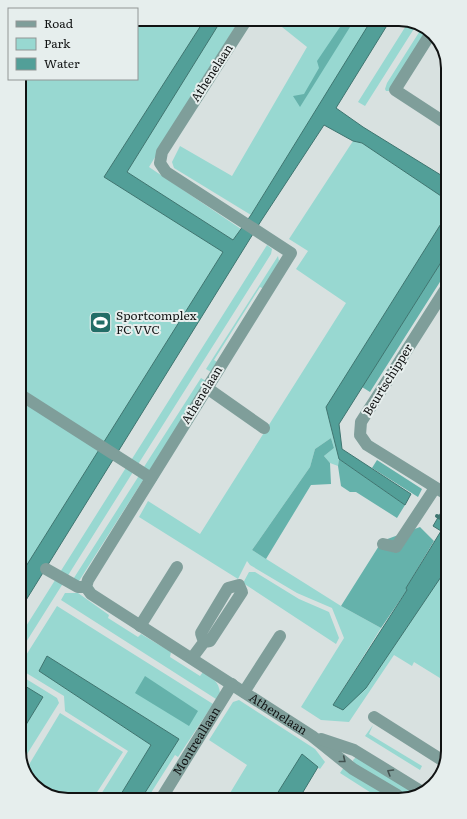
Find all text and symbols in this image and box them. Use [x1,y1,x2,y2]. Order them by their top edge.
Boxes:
legend [8,8,138,80]
text: Road [44,14,74,32]
text: Park [44,34,71,52]
street label: Athenelaan [186,40,237,105]
text: Water [44,54,80,72]
place label: Sportcomplex FC VVC [116,306,197,338]
sports icon: Sportcomplex FC VVC [87,310,113,336]
street label: Beurtschipper [358,340,417,419]
street label: Athenelaan [176,362,226,427]
street label: Athenelaan [246,688,311,739]
street label: Montreallaan [168,703,224,779]
one-way arrow [338,755,345,762]
one-way arrow [387,770,394,777]

